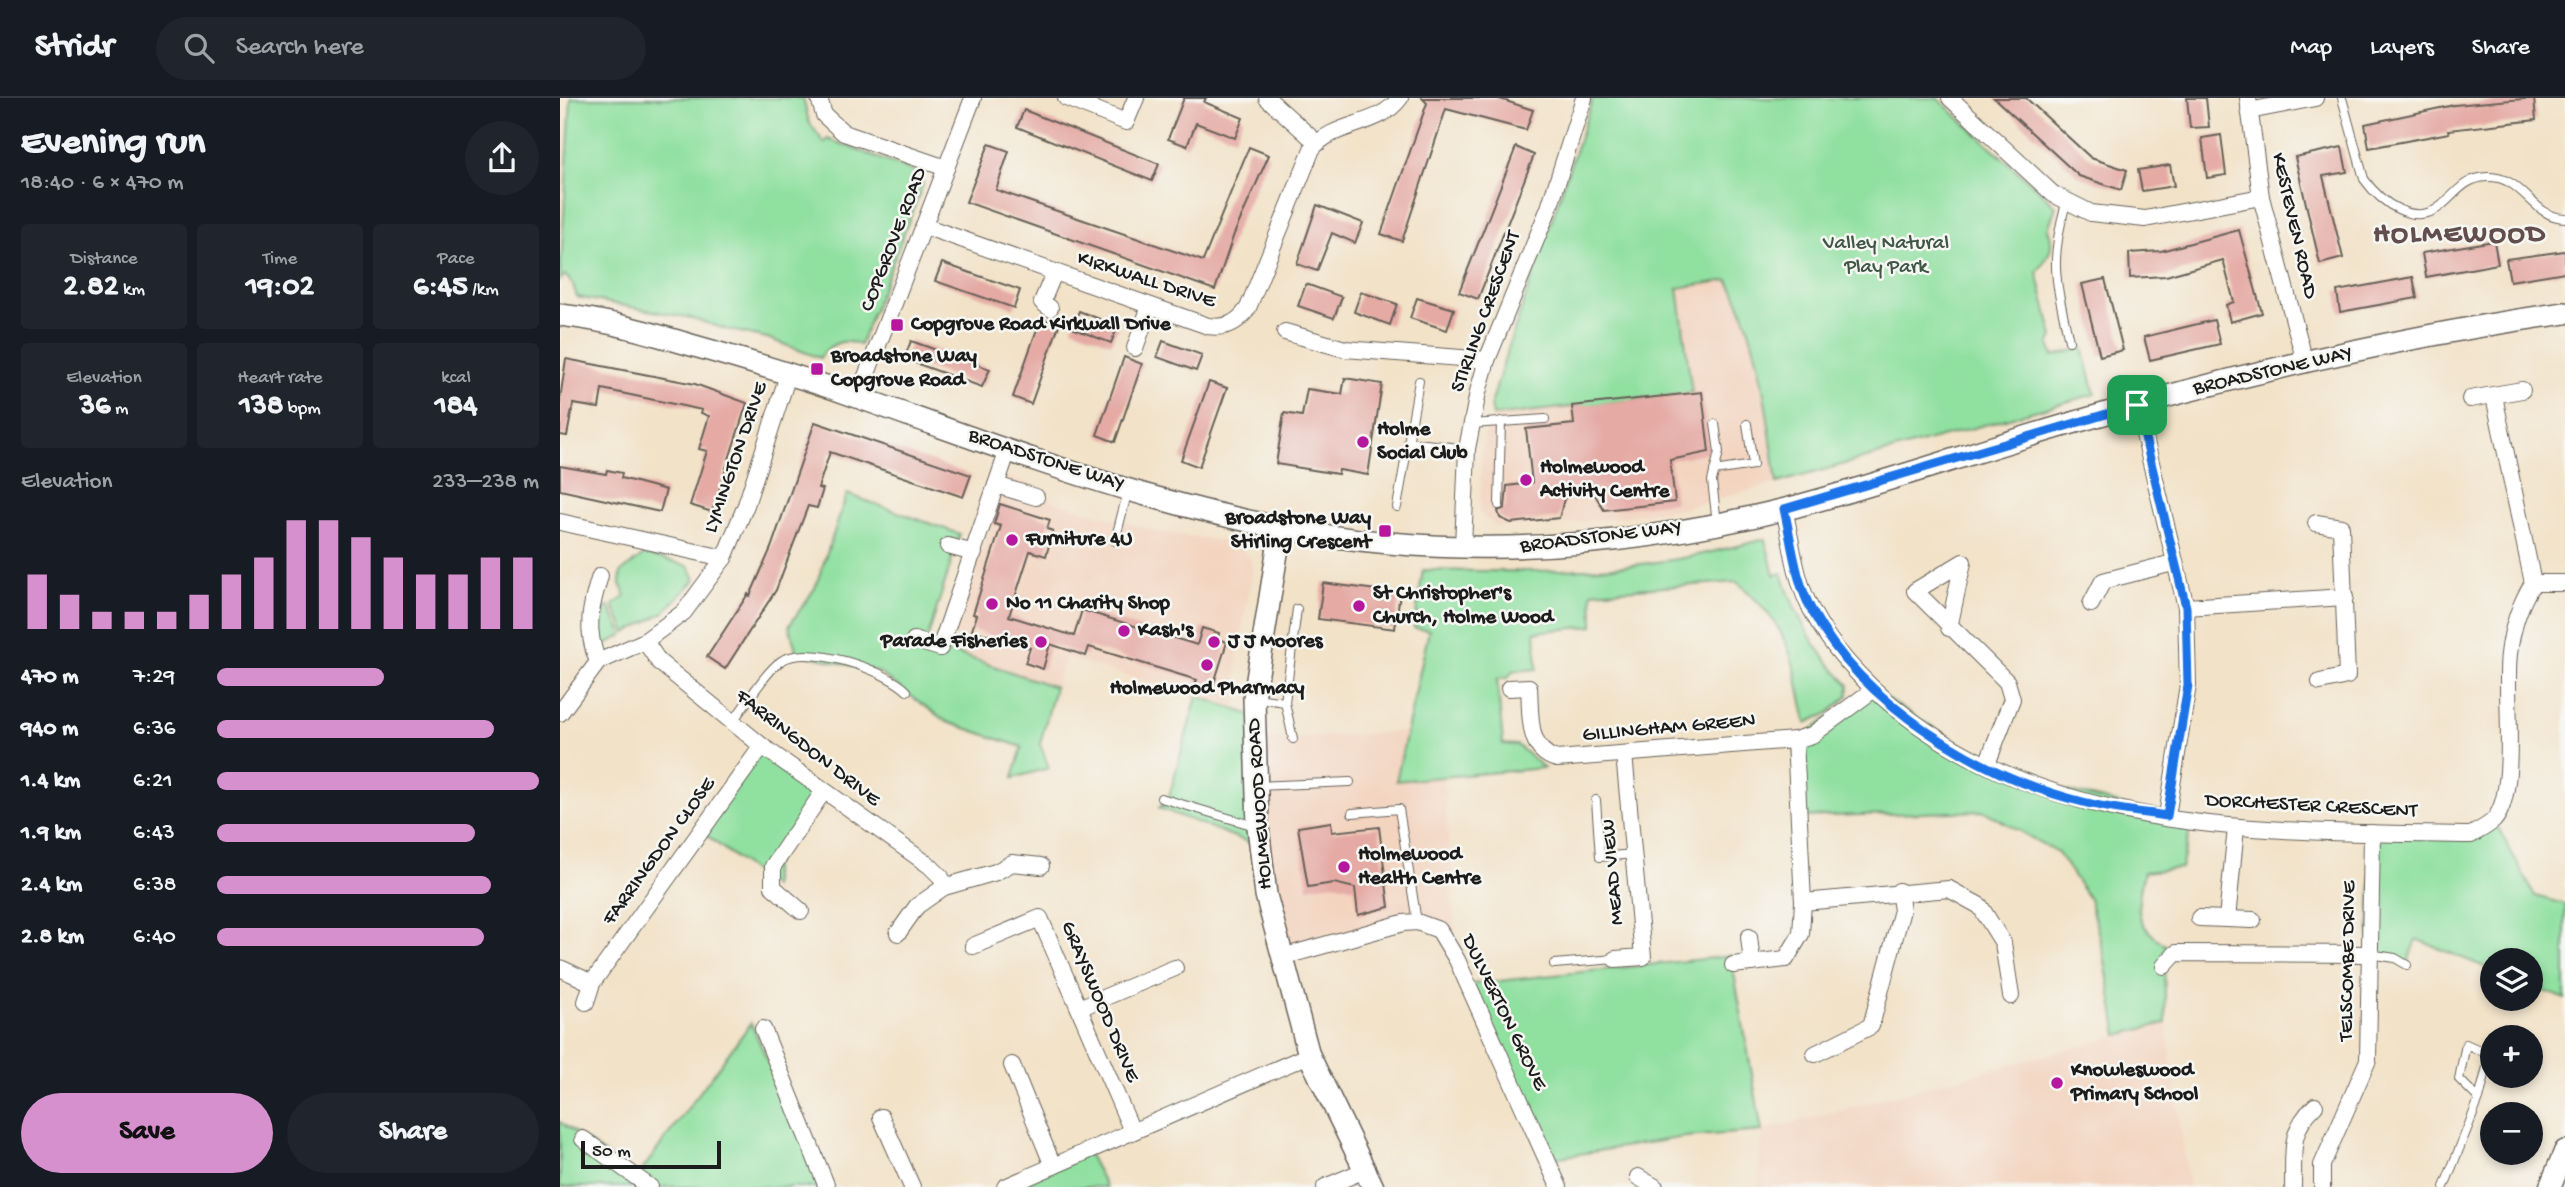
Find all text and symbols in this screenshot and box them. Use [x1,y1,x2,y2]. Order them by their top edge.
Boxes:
search box [156,17,646,80]
text: Stridr [35,29,114,67]
icon: search [180,29,218,67]
text: Search here [236,33,364,64]
text: Map [2290,34,2332,63]
text: Layers [2370,34,2434,63]
text: Share [2472,34,2530,63]
button: share [465,121,539,195]
text: Evening run [21,122,205,166]
street label: KESTEVEN ROAD [2264,151,2322,302]
street label: COPGROVE ROAD [856,164,934,315]
text: 18:40 · 6 × 470 m [21,170,184,197]
district label: HOLMEWOOD [2373,219,2547,252]
street label: STIRLING CRESCENT [1446,227,1528,396]
park label: Valley Natural Play Park [1822,232,1949,281]
street label: KIRKWALL DRIVE [1074,247,1219,315]
text: Distance [70,248,138,271]
text: Time [263,248,297,271]
text: Pace [437,248,475,271]
text: 2.82 [63,271,118,306]
text: 19:02 [246,271,314,306]
text: 6:45 [413,271,468,306]
text: km [118,279,145,302]
text: /km [468,279,499,302]
place label: Copgrove Road Kirkwall Drive [910,313,1172,338]
marker: Copgrove Road Kirkwall Drive [889,317,905,333]
street label: BROADSTONE WAY [2190,342,2355,403]
place label: Broadstone Way Copgrove Road [830,345,978,394]
marker: Broadstone Way Copgrove Road [809,361,825,377]
text: Elevation [66,367,142,390]
text: Heart rate [237,367,323,390]
text: kcal [441,367,471,390]
pin [2107,375,2167,435]
street label: LYMINGTON DRIVE [699,378,775,537]
icon: arrive [2118,386,2156,424]
text: 36 [80,390,110,425]
text: 138 [239,390,283,425]
text: 184 [435,390,477,425]
text: m [110,398,128,421]
text: bpm [283,398,321,421]
place label: Holme Social Club [1377,418,1468,467]
street label: BROADSTONE WAY [964,424,1127,498]
marker: Holme Social Club [1355,434,1371,450]
place label: Holmewood Activity Centre [1539,456,1671,505]
text: Elevation [21,469,112,496]
text: 233–238 m [432,469,539,496]
marker: Holmewood Activity Centre [1518,472,1534,488]
place label: Broadstone Way Stirling Crescent [1224,507,1373,556]
street label: BROADSTONE WAY [1518,516,1683,560]
marker: Broadstone Way Stirling Crescent [1377,523,1393,539]
place label: Furniture 4U [1025,528,1132,553]
marker: Furniture 4U [1004,532,1020,548]
place label: St Christopher's Church, Holme Wood [1372,582,1556,631]
place label: No 11 Charity Shop [1006,592,1171,617]
marker: No 11 Charity Shop [984,596,1000,612]
marker: St Christopher's Church, Holme Wood [1351,598,1367,614]
place label: Kash's [1137,619,1195,644]
marker: Kash's [1116,623,1132,639]
place label: Parade Fisheries [880,630,1028,655]
place label: J J Moores [1227,630,1324,655]
marker: Parade Fisheries [1033,634,1049,650]
marker: J J Moores [1206,634,1222,650]
marker: Holmewood Pharmacy [1199,657,1215,673]
text: 470 m [21,664,79,691]
text: 7:29 [133,664,175,691]
place label: Holmewood Pharmacy [1110,677,1305,702]
street label: FARRINGDON DRIVE [729,684,885,814]
street label: GILLINGHAM GREEN [1581,709,1757,749]
text: 940 m [21,716,78,743]
text: 6:36 [133,716,175,743]
street label: HOLMEWOOD ROAD [1243,717,1279,890]
text: 1.4 km [21,768,80,795]
text: 6:21 [133,768,172,795]
street label: FARRINGDON CLOSE [597,772,723,932]
street label: DORCHESTER CRESCENT [2202,789,2418,825]
street label: MEAD VIEW [1597,818,1631,926]
text: 1.9 km [21,820,81,847]
text: 6:43 [133,820,175,847]
place label: Holmewood Health Centre [1358,843,1482,892]
marker: Holmewood Health Centre [1336,859,1352,875]
text: 2.4 km [21,872,82,899]
text: 6:38 [133,872,176,899]
street label: TELSCOMBE DRIVE [2335,880,2363,1042]
street label: GRAYSWOOD DRIVE [1054,918,1145,1087]
text: 2.8 km [21,924,84,951]
text: 6:40 [133,924,176,951]
street label: DULVERTON GROVE [1454,929,1552,1096]
map controls [2480,948,2543,1165]
button: layers [2480,948,2543,1011]
button: + [2480,1025,2543,1088]
place label: Knowleswood Primary School [2070,1059,2199,1108]
marker: Knowleswood Primary School [2049,1075,2065,1091]
button: Save [21,1093,273,1173]
button: Share [287,1093,539,1173]
button: − [2480,1102,2543,1165]
scale bar [581,1138,721,1170]
text: 50 m [592,1141,631,1164]

